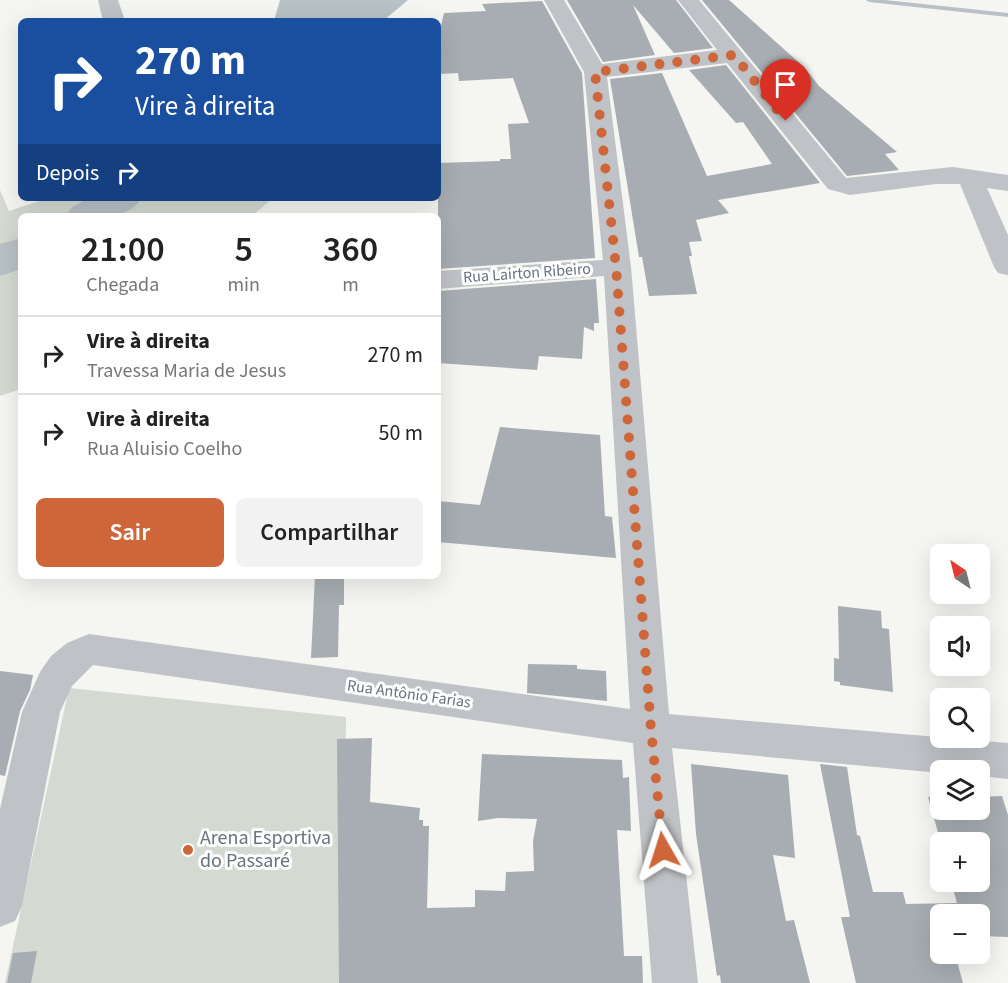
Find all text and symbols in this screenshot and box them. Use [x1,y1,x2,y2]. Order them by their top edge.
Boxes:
text: 270 m [135,31,246,91]
icon: right [36,42,114,120]
pin [760,59,811,121]
icon: arrive [769,68,802,101]
text: Vire à direita [135,87,275,126]
icon: right [111,156,144,189]
text: Depois [36,157,99,189]
text: 21:00 [81,224,165,275]
text: 5 [234,224,253,275]
text: 360 [323,224,378,275]
street label: Rua Lairton Ribeiro [462,258,592,288]
text: Chegada [86,271,159,299]
text: min [227,271,260,299]
text: m [342,271,359,299]
text: Vire à direita [87,325,210,357]
icon: right [36,339,69,372]
text: 270 m [368,339,423,371]
text: Travessa Maria de Jesus [87,357,286,385]
text: Vire à direita [87,403,210,435]
icon: right [36,417,69,450]
text: 50 m [378,417,423,449]
text: Rua Aluisio Coelho [87,435,242,463]
button: Sair [36,498,224,567]
button: Compartilhar [236,498,423,567]
north arrow [930,544,990,604]
map controls [930,544,990,964]
button: sound [930,616,990,676]
street label: Rua Antônio Farias [346,674,473,714]
button: search [930,688,990,748]
button: layers [930,760,990,820]
position arrow [631,818,695,882]
place label: Arena Esportiva do Passaré [200,824,331,875]
button: + [930,832,990,892]
marker: Arena Esportiva do Passaré [181,843,195,857]
button: − [930,904,990,964]

